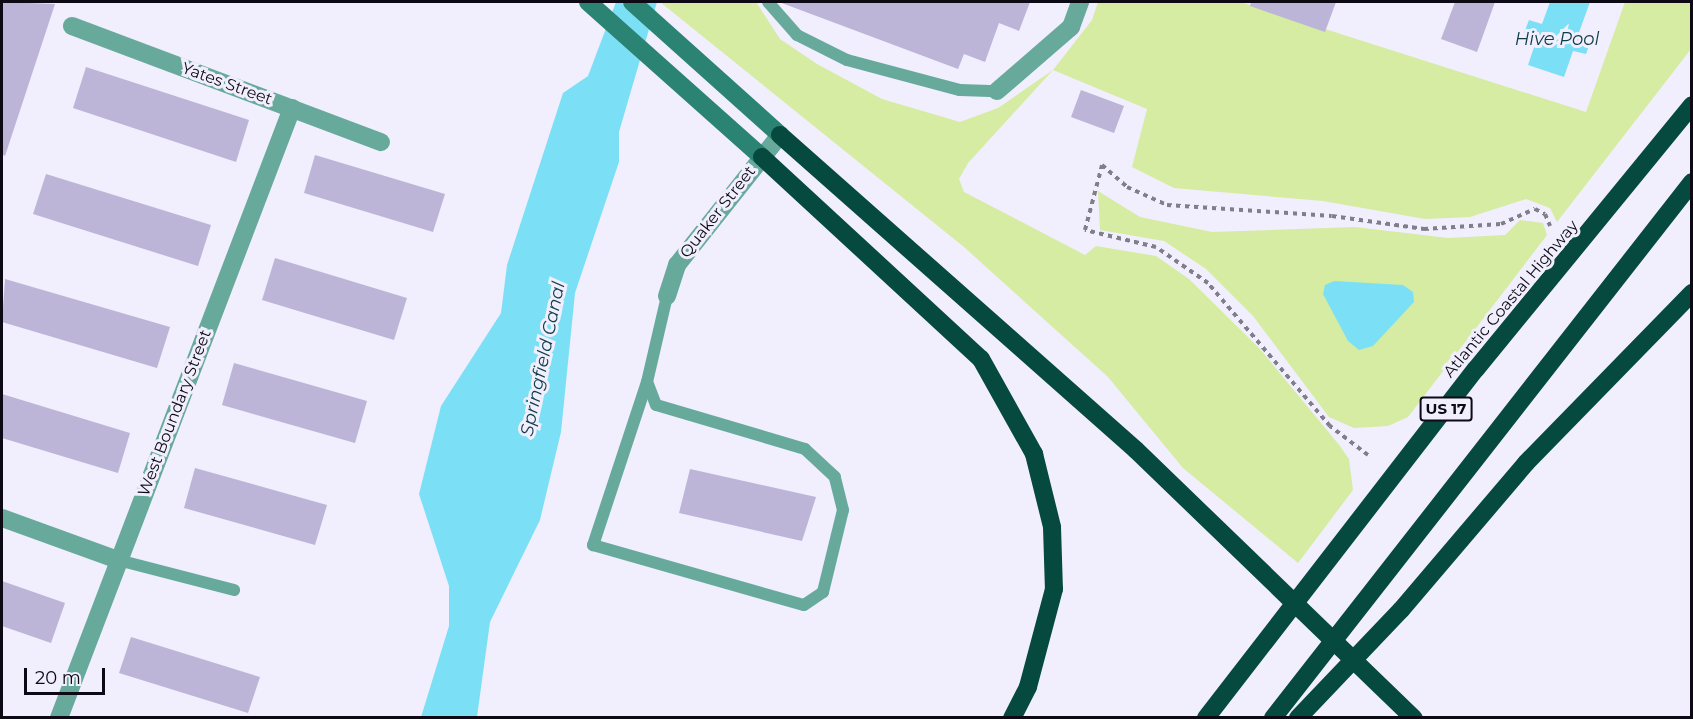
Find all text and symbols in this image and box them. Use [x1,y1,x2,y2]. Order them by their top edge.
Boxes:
water label: Hive Pool [1515,28,1599,50]
street label: Yates Street [179,59,275,109]
street label: Quaker Street [676,162,760,262]
street label: Atlantic Coastal Highway [1440,217,1582,381]
water label: Springfield Canal [516,280,570,438]
street label: West Boundary Street [134,327,216,499]
road number: US 17 [1419,397,1473,421]
scale bar [27,656,108,694]
text: 20 m [35,667,81,689]

